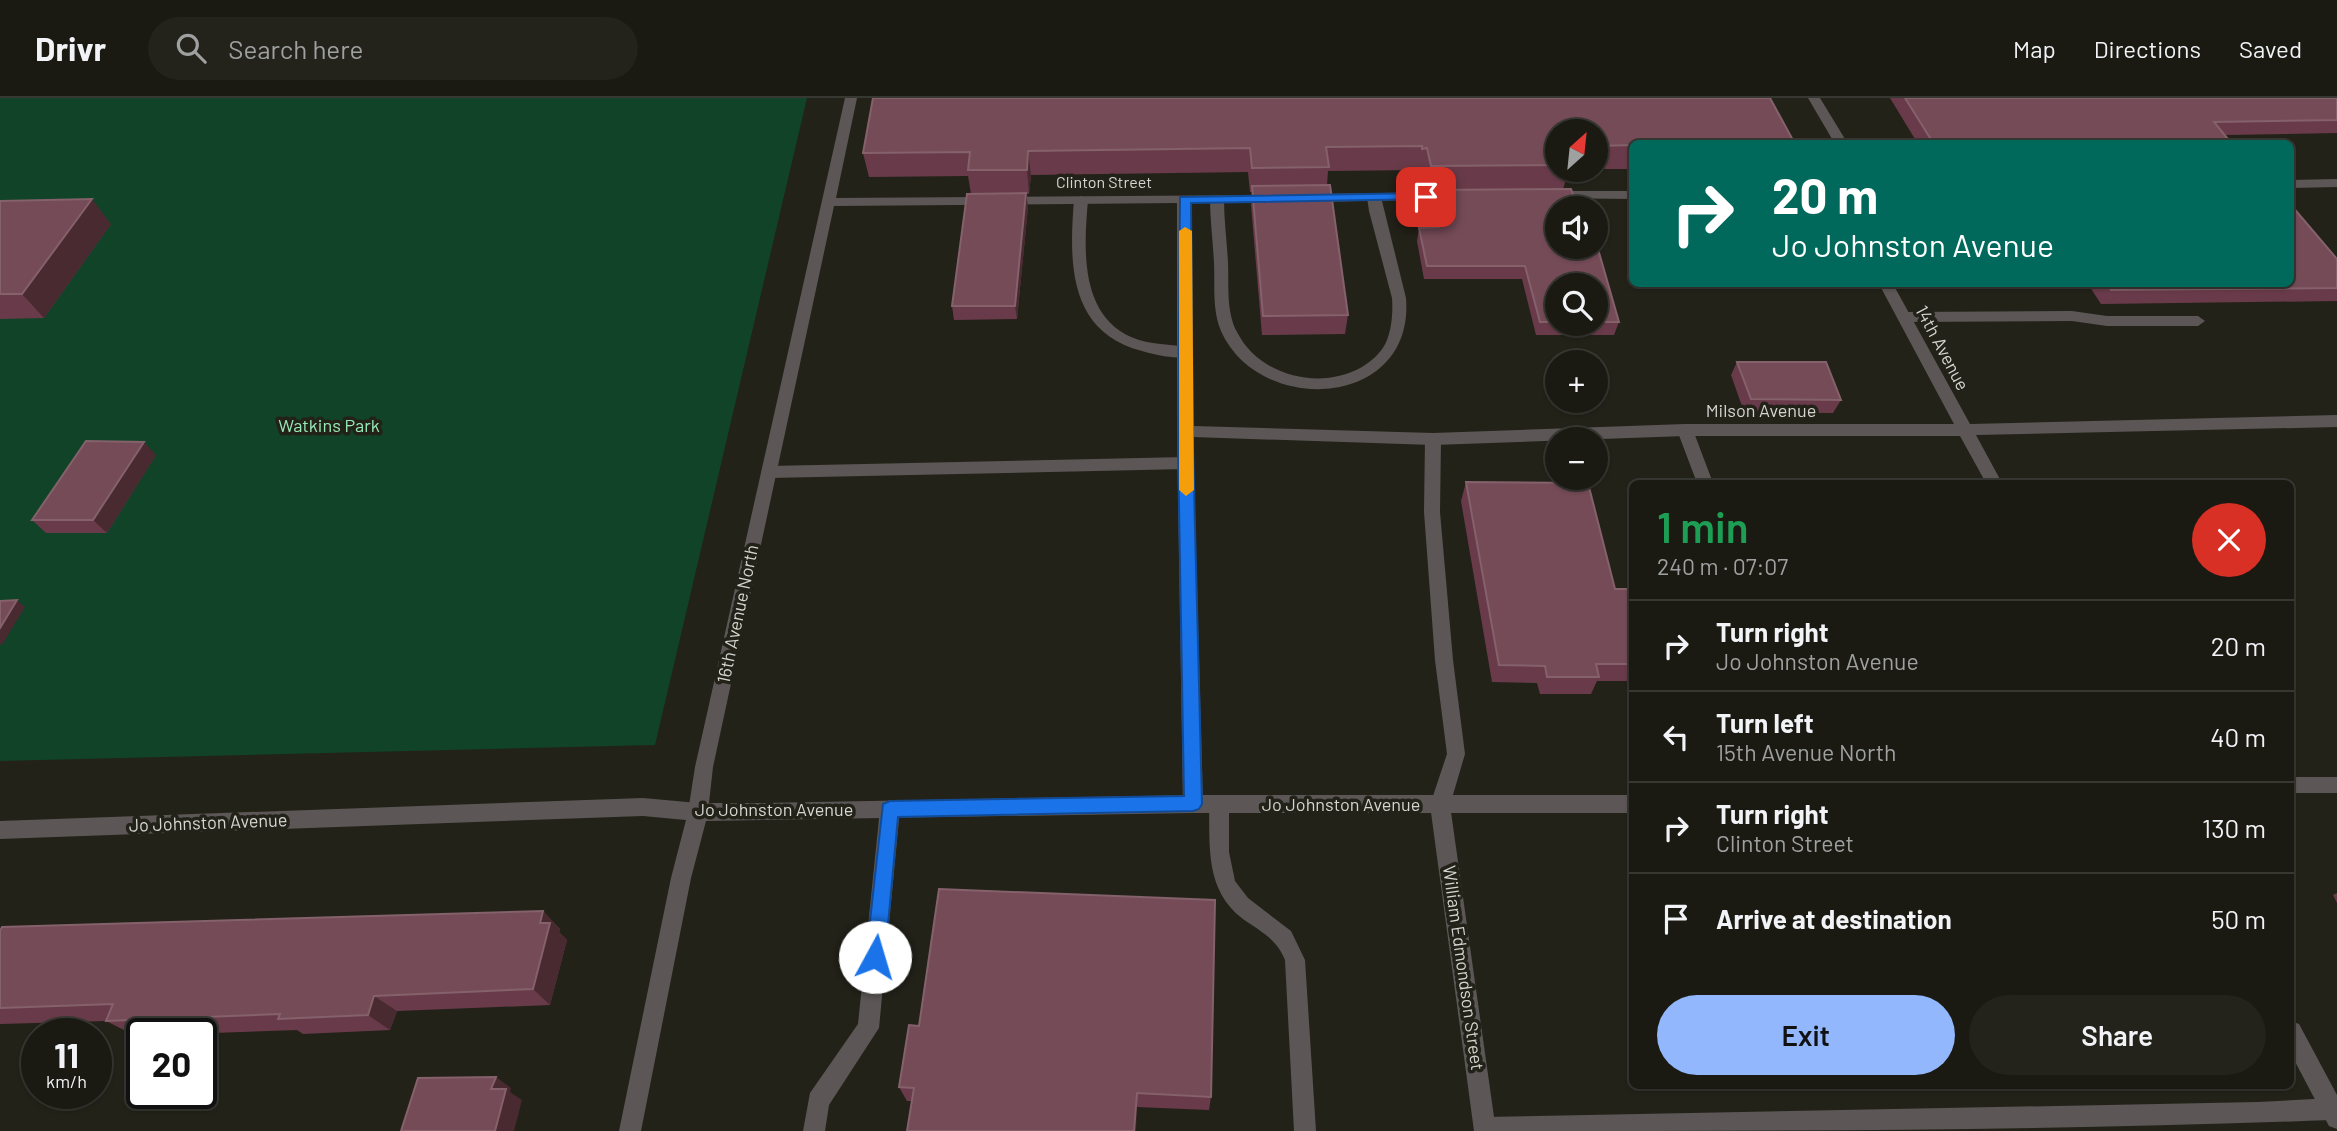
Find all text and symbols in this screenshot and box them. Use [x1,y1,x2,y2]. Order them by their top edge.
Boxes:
search box [148,17,638,80]
text: Drivr [35,28,106,68]
icon: search [172,29,210,67]
text: Search here [228,33,363,64]
text: Map [2013,34,2056,63]
text: Directions [2094,34,2201,63]
text: Saved [2239,34,2302,63]
north arrow [1545,119,1608,182]
map controls [1545,119,1608,490]
text: 20 m [1772,165,1878,224]
pin [1396,167,1456,227]
icon: right [1657,168,1748,259]
street label: Clinton Street [1056,172,1152,191]
icon: arrive [1407,178,1445,216]
button: sound [1545,196,1608,259]
text: Jo Johnston Avenue [1772,225,2054,263]
button: search [1545,273,1608,336]
street label: 14th Avenue [1911,301,1974,394]
button: + [1545,350,1608,413]
street label: Milson Avenue [1706,399,1816,421]
park label: Watkins Park [278,414,380,436]
button: − [1545,427,1608,490]
text: 1 min [1657,501,1749,551]
button: close [2192,503,2266,577]
street label: 16th Avenue North [712,542,762,685]
text: 240 m · 07:07 [1657,552,1788,580]
text: Turn right [1716,616,1829,647]
icon: right [1657,627,1695,665]
text: 20 m [2211,630,2266,661]
text: Jo Johnston Avenue [1716,647,1919,675]
text: Turn left [1716,707,1814,738]
icon: left [1657,718,1695,756]
text: 40 m [2210,721,2266,752]
text: 15th Avenue North [1716,738,1896,766]
street label: Jo Johnston Avenue [1262,793,1420,815]
street label: Jo Johnston Avenue [695,798,853,820]
text: Turn right [1716,798,1829,829]
street label: Jo Johnston Avenue [128,808,288,836]
icon: right [1657,809,1695,847]
text: 130 m [2202,812,2266,843]
text: Clinton Street [1716,829,1854,857]
street label: William Edmondson Street [1439,864,1489,1072]
icon: arrive [1657,900,1695,938]
text: Arrive at destination [1716,903,1952,934]
text: 50 m [2211,903,2266,934]
position arrow [838,920,912,994]
button: Exit [1657,995,1955,1075]
button: Share [1969,995,2266,1075]
speed limit sign: 20 [126,1018,217,1109]
text: 11 [54,1033,79,1075]
text: km/h [46,1070,87,1092]

